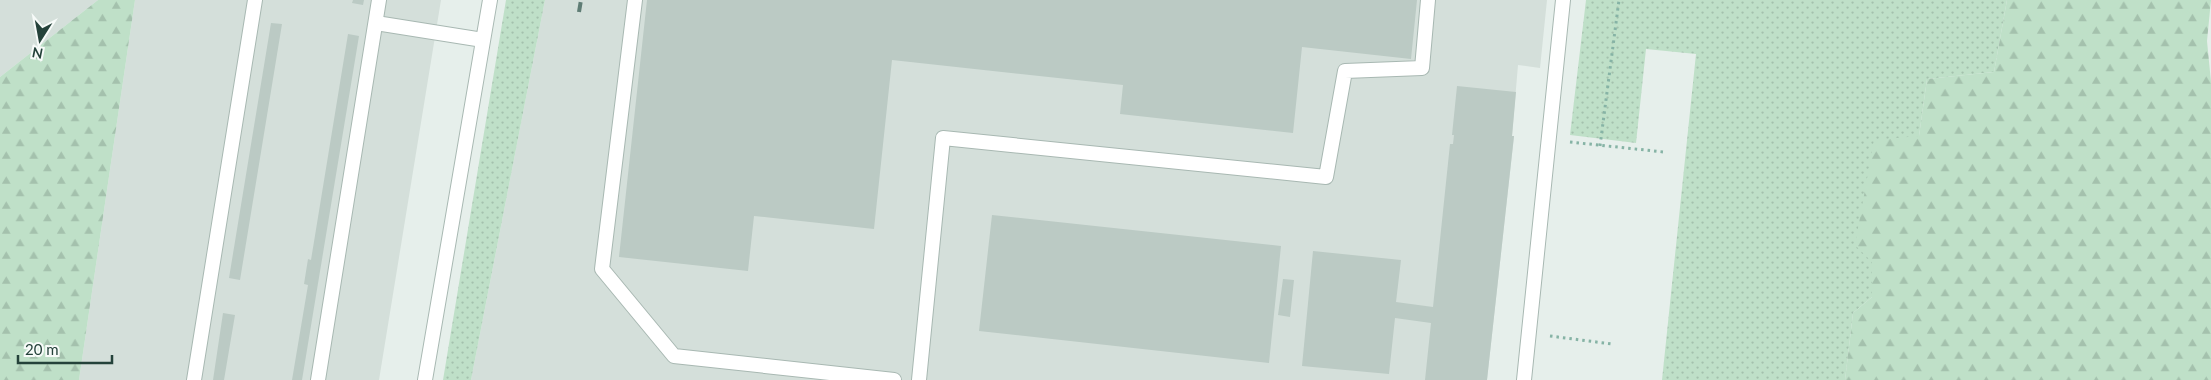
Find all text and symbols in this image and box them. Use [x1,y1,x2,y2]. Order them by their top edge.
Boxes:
north arrow [15,15,65,65]
text: N [31,44,44,63]
scale bar [18,332,111,364]
text: 20 m [25,340,59,358]

